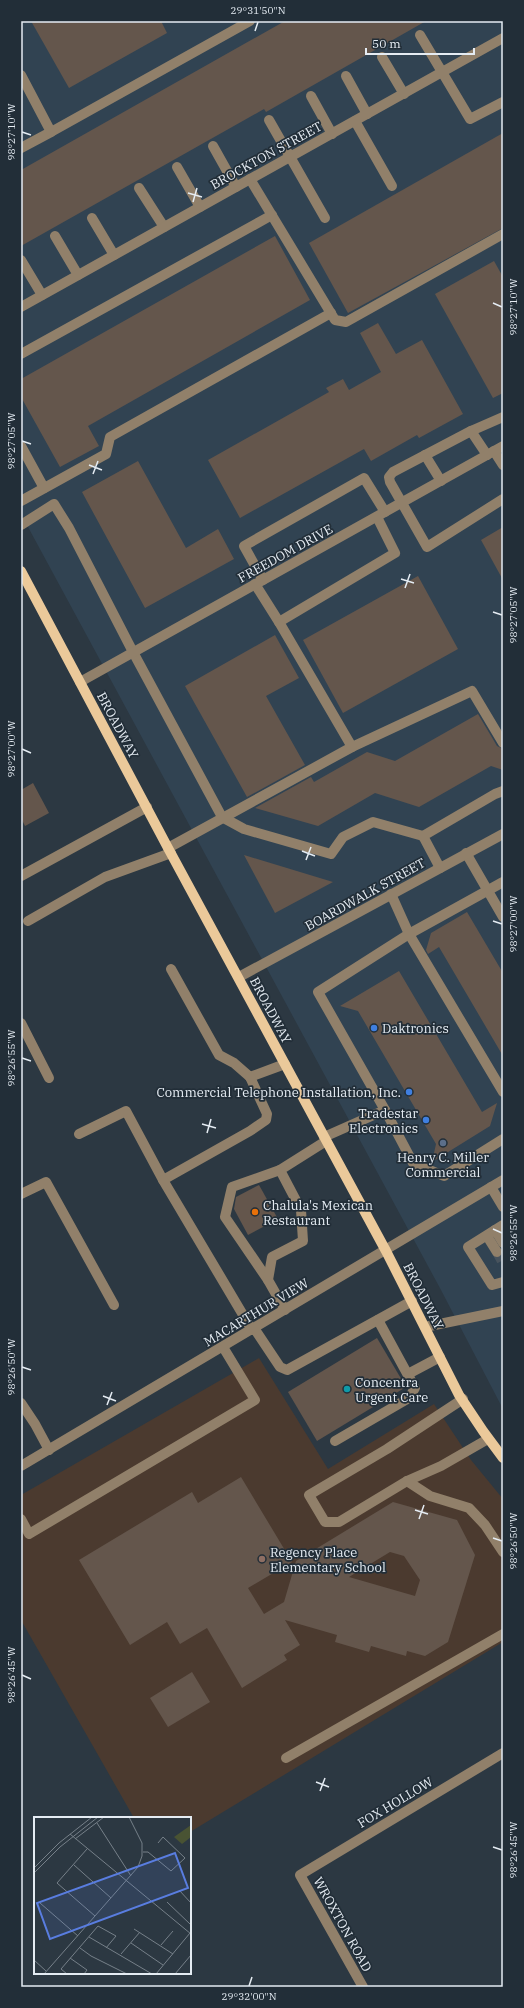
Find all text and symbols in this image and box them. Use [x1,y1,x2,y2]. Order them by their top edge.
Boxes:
text: 29°31'50"N [231,4,286,17]
scale bar [366,30,474,56]
text: 50 m [372,36,401,51]
text: 98°27'10"W [5,103,18,161]
street label: BROCKTON STREET [207,117,325,193]
text: 98°27'10"W [507,278,520,336]
text: 98°27'05"W [5,412,18,470]
street label: FREEDOM DRIVE [235,520,336,587]
text: 98°27'05"W [507,586,520,644]
street label: BROADWAY [93,689,142,761]
text: 98°27'00"W [5,720,18,778]
street label: BOARDWALK STREET [302,854,429,935]
text: 98°27'00"W [507,895,520,953]
street label: BROADWAY [246,974,295,1046]
place label: Daktronics [382,1020,449,1037]
marker: Daktronics [369,1023,379,1033]
text: 98°26'55"W [5,1029,18,1087]
place label: Commercial Telephone Installation, Inc. [156,1084,401,1101]
marker: Commercial Telephone Installation, Inc. [404,1087,414,1097]
place label: Tradestar Electronics [349,1105,418,1137]
marker: Tradestar Electronics [421,1115,431,1125]
marker: Henry C. Miller Commercial [438,1138,448,1148]
place label: Henry C. Miller Commercial [397,1149,489,1181]
place label: Chalula's Mexican Restaurant [263,1197,373,1229]
text: 98°26'55"W [507,1204,520,1262]
marker: Chalula's Mexican Restaurant [250,1207,260,1217]
street label: BROADWAY [399,1260,448,1332]
street label: MACARTHUR VIEW [201,1274,312,1351]
text: 98°26'50"W [5,1338,18,1396]
place label: Concentra Urgent Care [355,1374,428,1406]
marker: Concentra Urgent Care [342,1384,352,1394]
text: 98°26'50"W [507,1512,520,1570]
place label: Regency Place Elementary School [270,1544,386,1576]
marker: Regency Place Elementary School [257,1554,267,1564]
text: 98°26'45"W [5,1646,18,1704]
street label: FOX HOLLOW [354,1773,437,1832]
inset map [34,1817,191,1974]
text: 98°26'45"W [507,1821,520,1879]
street label: WROXTON ROAD [309,1874,376,1975]
text: 29°32'00"N [222,1990,277,2003]

